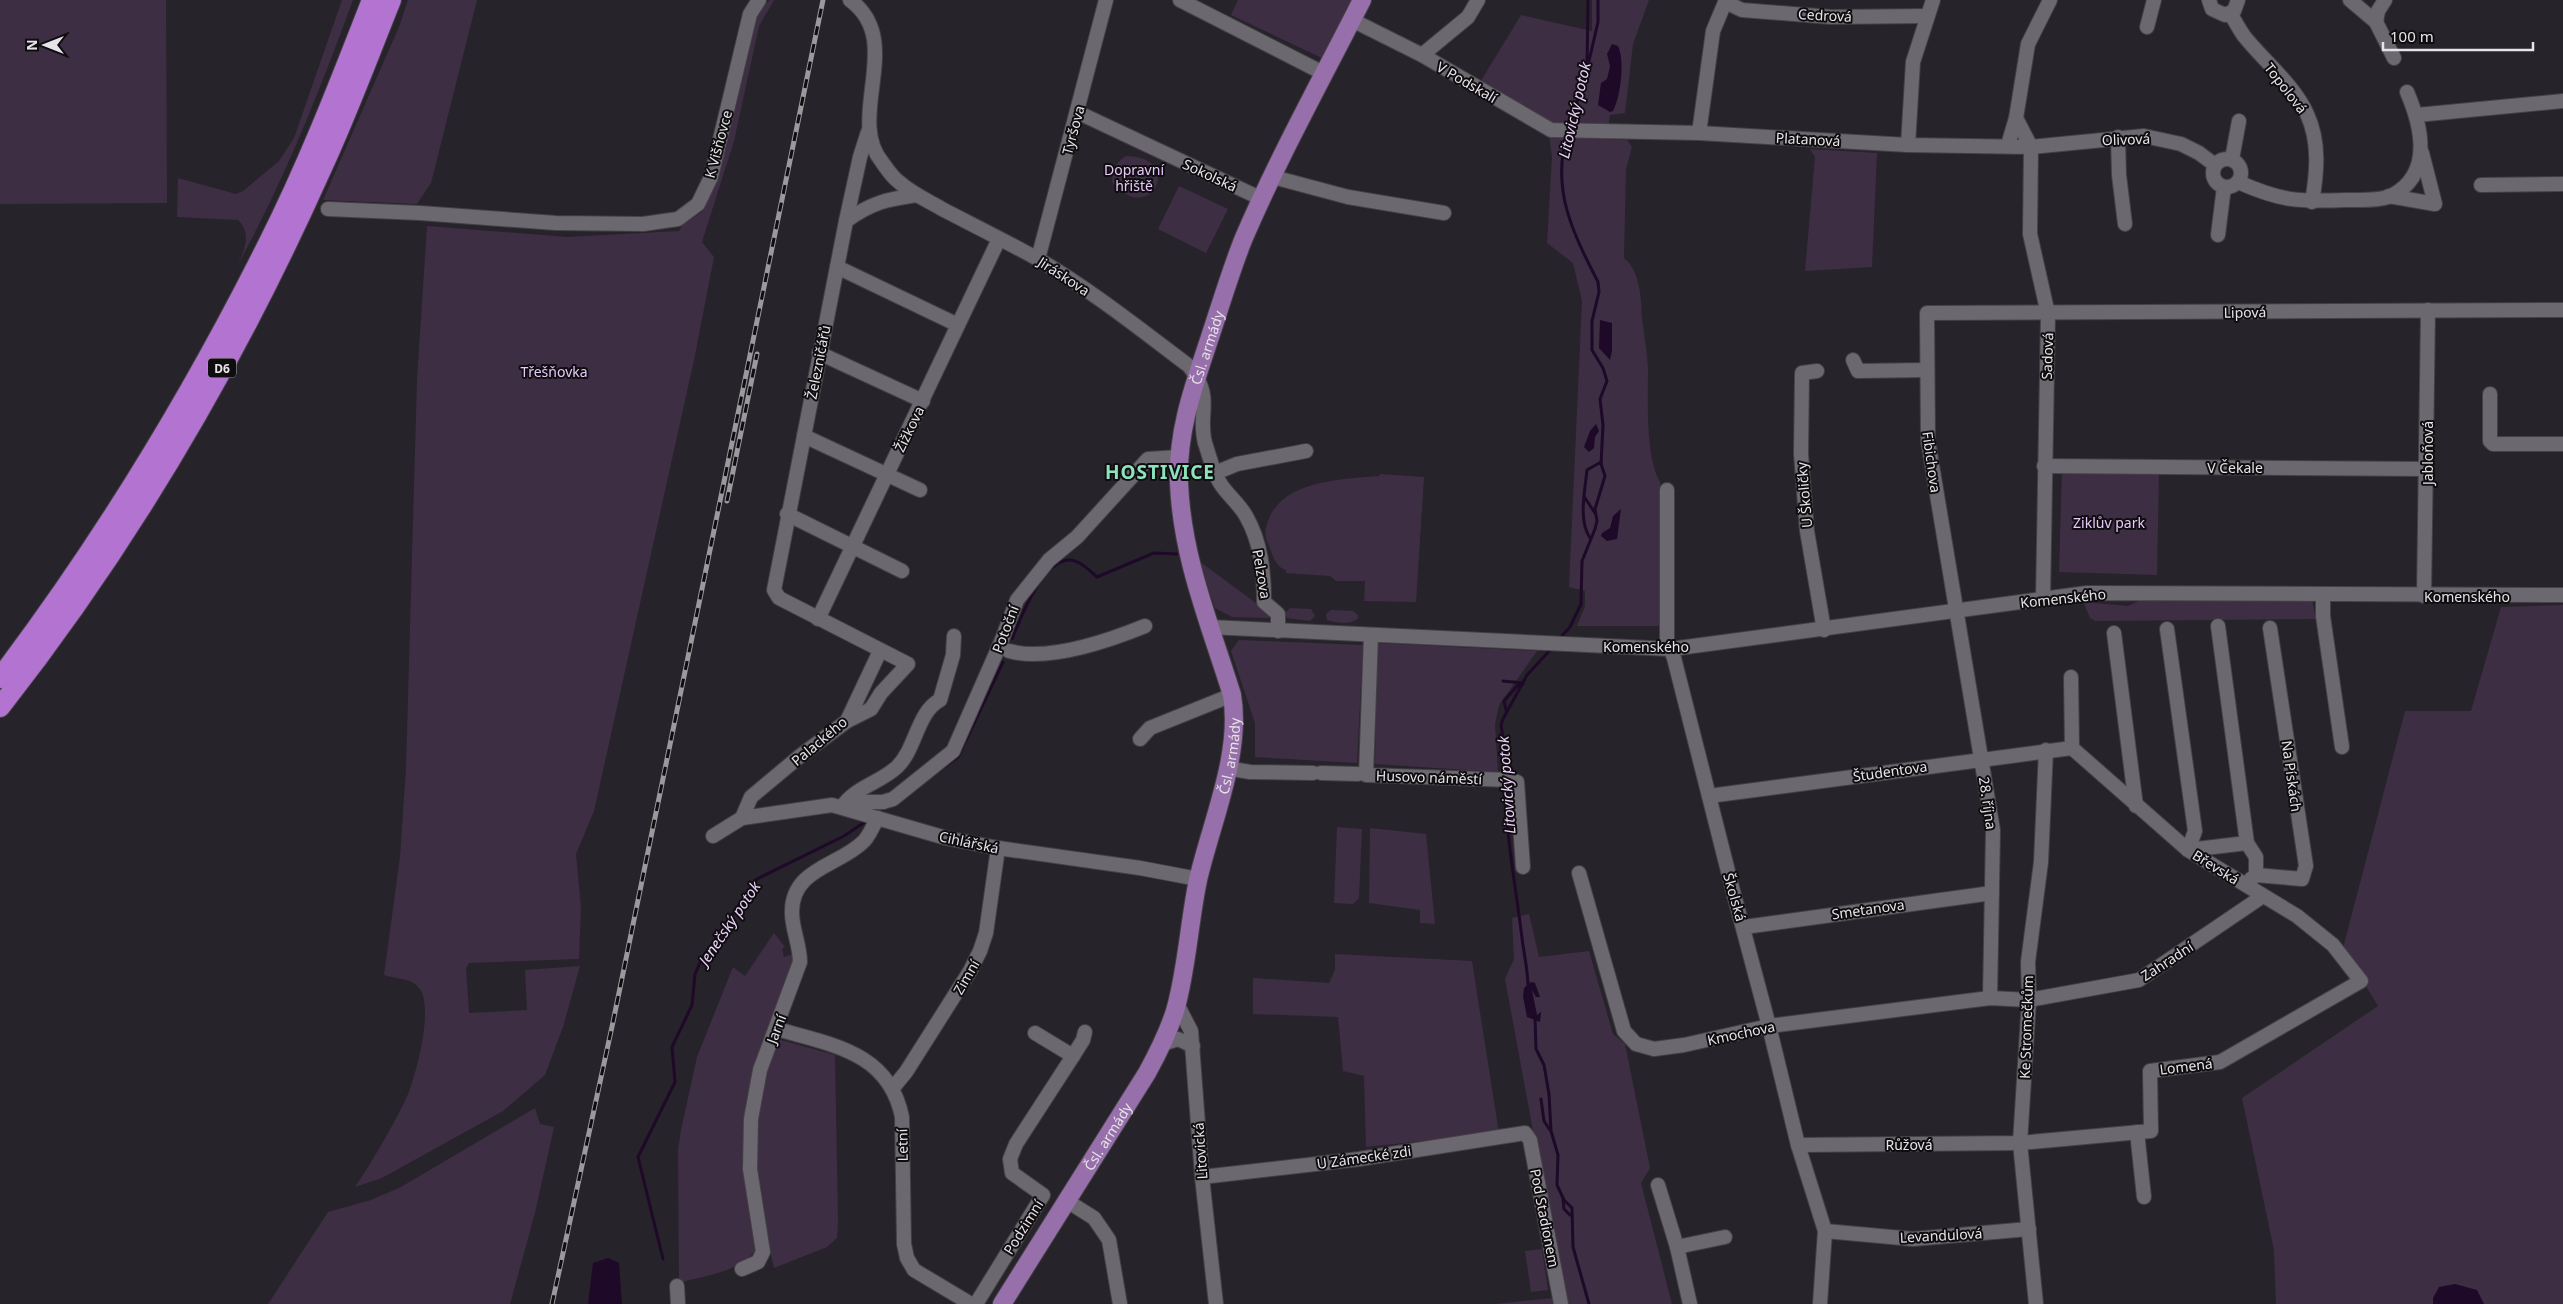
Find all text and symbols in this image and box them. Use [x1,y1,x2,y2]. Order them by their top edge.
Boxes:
street label: Cedrová [1798,4,1852,26]
north arrow [20,20,70,70]
scale bar [2383,20,2533,52]
text: 100 m [2390,26,2434,46]
text: N [22,39,41,51]
street label: V Podskalí [1433,57,1501,107]
water label: Litovický potok [1553,59,1595,160]
street label: Topolová [2260,59,2312,117]
street label: Tyršova [1057,103,1089,157]
street label: K Višňovce [700,108,736,180]
street label: Platanová [1775,128,1841,150]
street label: Olivová [2101,129,2151,149]
street label: Sokolská [1180,154,1240,196]
park label: Dopravní hřiště [1104,160,1164,195]
street label: Jiráskova [1033,251,1094,300]
street label: Lipová [2223,302,2267,322]
street label: Čsl. armády [1186,307,1228,387]
street label: Železničářů [802,323,834,401]
street label: Sadová [2037,332,2057,380]
road number: D6 [208,358,236,378]
park label: Třešňovka [520,362,588,381]
street label: Žižkova [890,403,928,455]
street label: Jabloňová [2418,421,2437,487]
street label: Fibichova [1918,430,1946,494]
street label: V Čekale [2207,458,2263,477]
district label: HOSTIVICE [1105,459,1215,485]
street label: U Školičky [1792,460,1816,529]
park label: Ziklův park [2073,513,2145,532]
street label: Pelzova [1248,548,1276,600]
street label: Komenského [2019,584,2107,612]
street label: Komenského [2424,587,2510,606]
street label: Potoční [987,602,1023,655]
street label: Komenského [1603,637,1689,656]
street label: Palackého [787,712,851,770]
street label: Čsl. armády [1213,717,1243,796]
water label: Litovický potok [1493,735,1519,835]
street label: Na Pískách [2278,739,2306,813]
street label: Študentova [1852,756,1928,786]
street label: Husovo náměstí [1376,766,1483,788]
street label: 28. října [1975,775,2001,831]
street label: Cihlářská [937,826,1001,858]
street label: Břevská [2189,845,2243,889]
street label: Školská [1719,871,1751,923]
water label: Jenečský potok [692,877,765,971]
street label: Smetanova [1830,894,1906,924]
street label: Zahradní [2137,937,2197,985]
street label: Zimní [949,956,984,998]
street label: Ke Stromečkům [2015,975,2037,1079]
street label: Jarní [761,1011,790,1048]
street label: Kmochova [1705,1017,1777,1049]
street label: Lomená [2158,1053,2214,1079]
street label: Čsl. armády [1079,1098,1136,1174]
street label: Litovická [1189,1122,1211,1180]
street label: Letní [892,1128,912,1161]
street label: Růžová [1885,1135,1933,1154]
street label: U Zámecké zdi [1316,1141,1412,1173]
street label: Pod Stadionem [1526,1167,1564,1269]
street label: Podzimní [999,1196,1047,1258]
street label: Levandulová [1899,1223,1983,1247]

